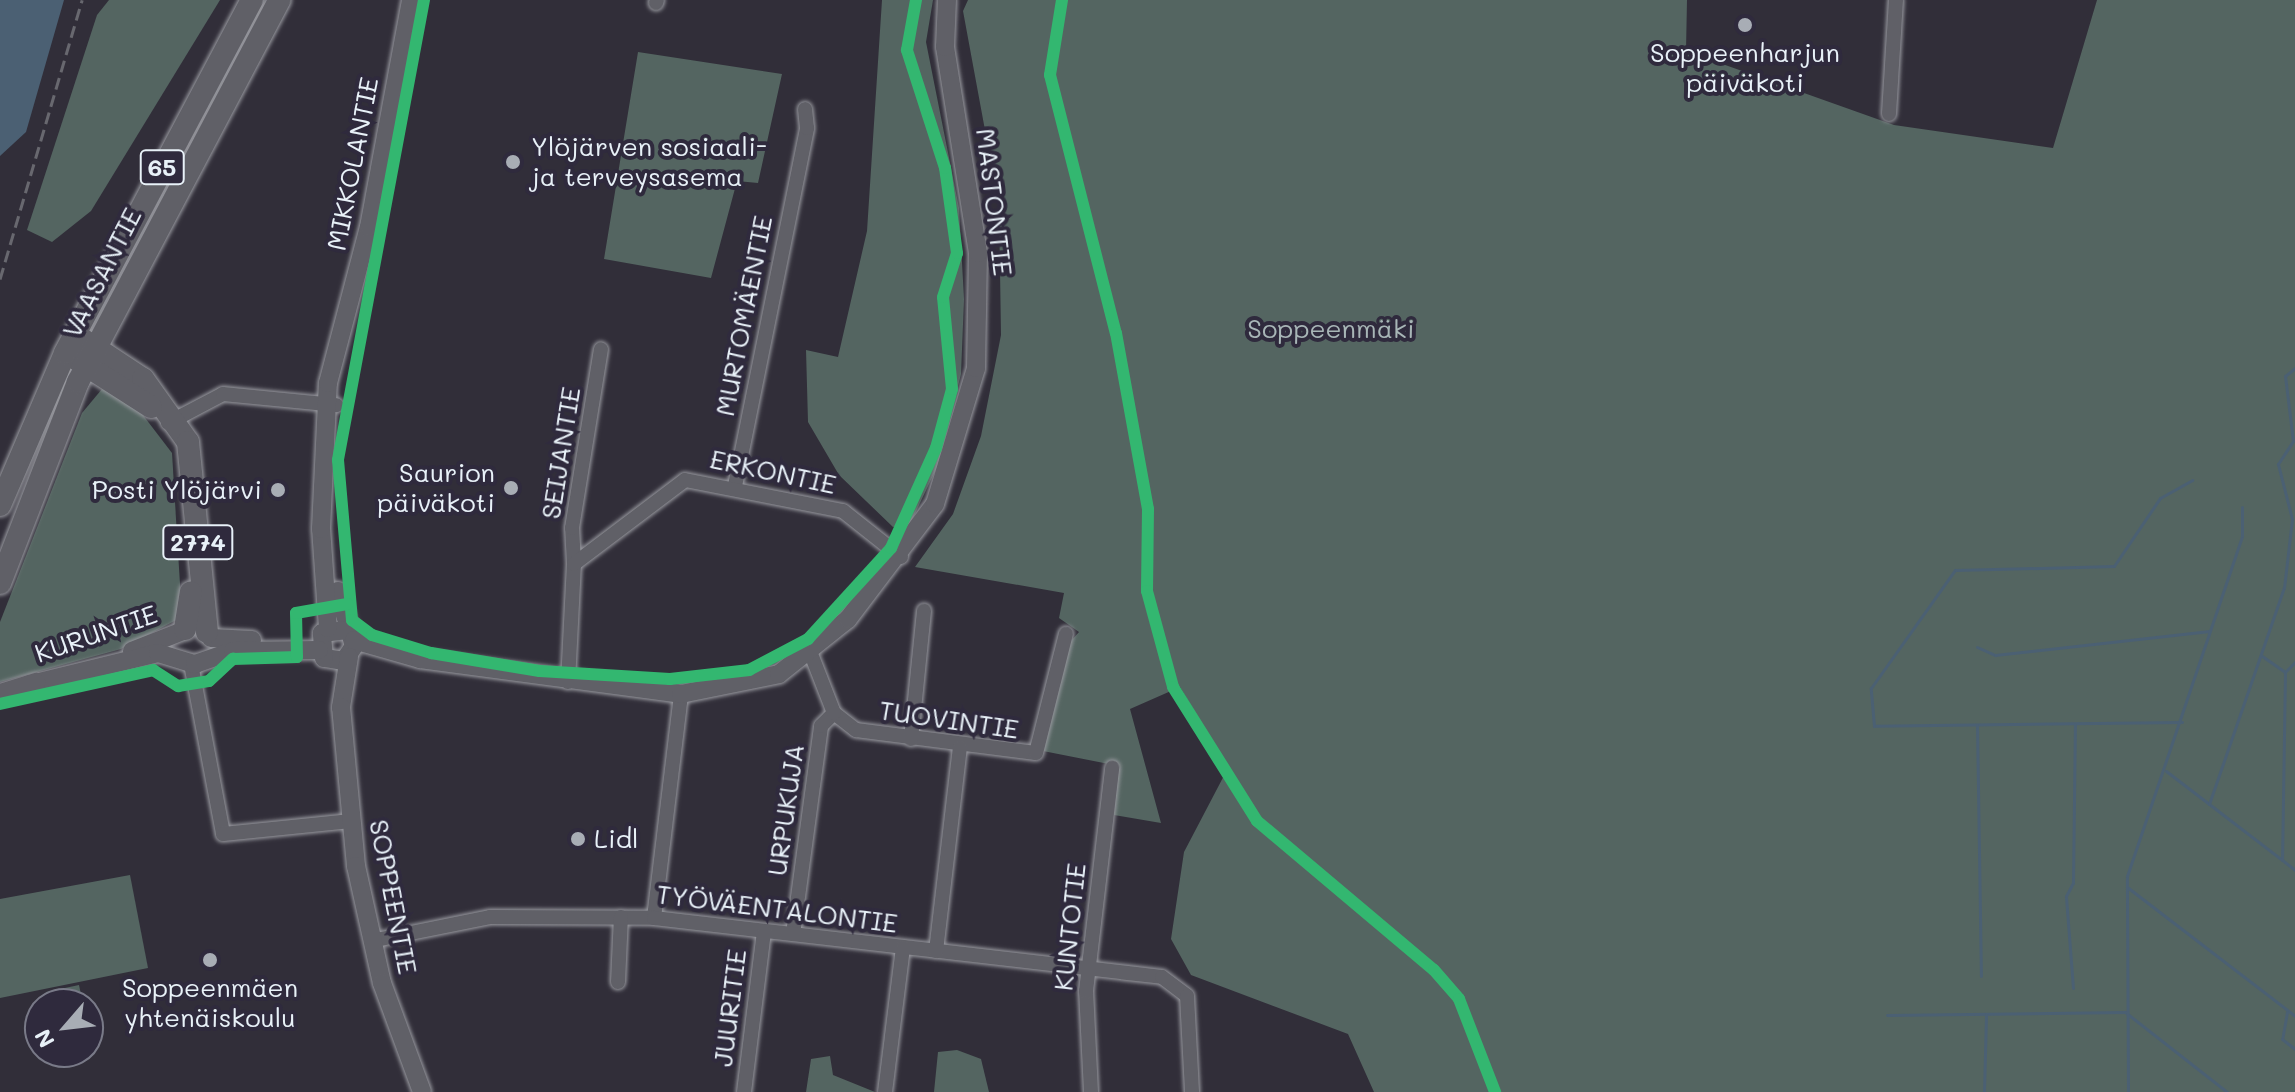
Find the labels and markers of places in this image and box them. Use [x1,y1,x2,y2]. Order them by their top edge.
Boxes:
marker: Soppeenharjun päiväkoti [1736,16,1754,34]
place label: Soppeenharjun päiväkoti [1650,37,1840,98]
place label: Ylöjärven sosiaali- ja terveysasema [531,131,767,192]
marker: Ylöjärven sosiaali- ja terveysasema [502,151,524,173]
place label: Saurion päiväkoti [377,457,495,518]
place label: Posti Ylöjärvi [92,474,262,506]
marker: Saurion päiväkoti [502,479,520,497]
marker: Posti Ylöjärvi [269,481,287,499]
place label: Lidl [594,823,639,855]
marker: Lidl [569,830,587,848]
marker: Soppeenmäen yhtenäiskoulu [201,951,219,969]
place label: Soppeenmäen yhtenäiskoulu [122,972,298,1034]

